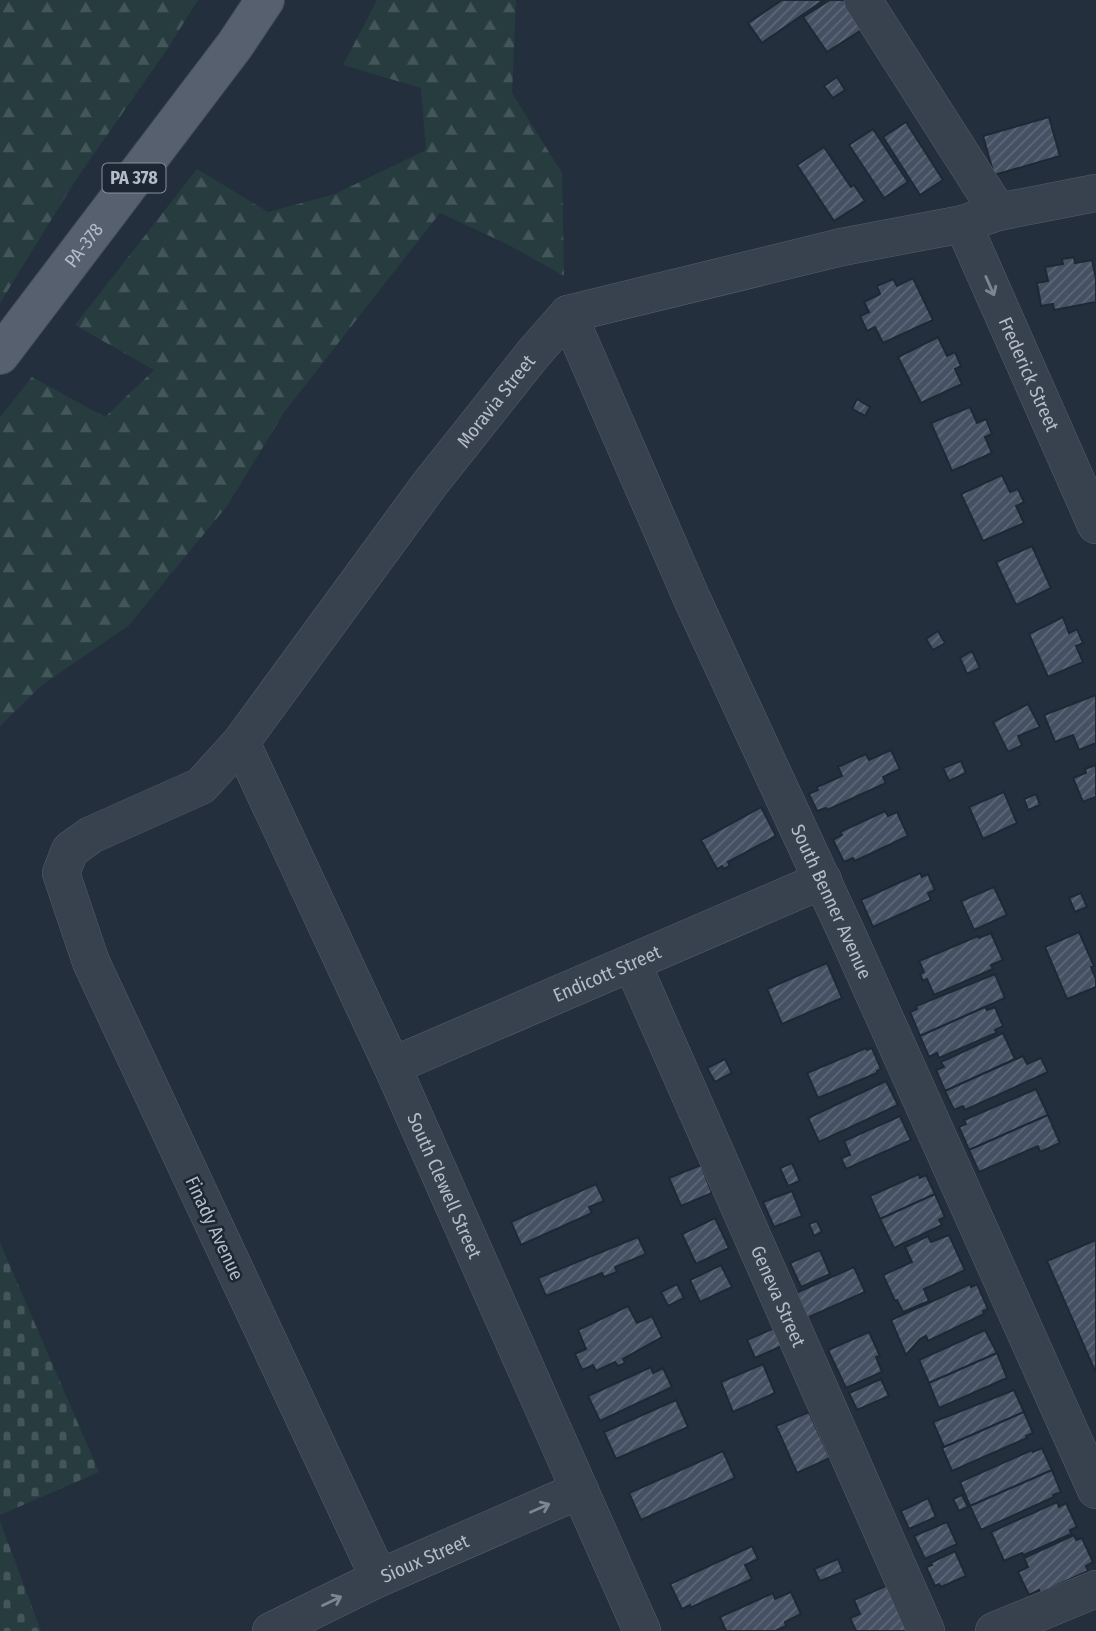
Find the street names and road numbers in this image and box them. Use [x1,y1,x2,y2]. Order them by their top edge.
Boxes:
road number: PA 378 [102,163,166,192]
street label: PA-378 [60,219,108,272]
street label: Frederick Street [994,314,1064,436]
street label: Moravia Street [452,350,541,452]
street label: South Benner Avenue [786,821,877,983]
street label: Endicott Street [550,940,665,1007]
street label: South Clewell Street [402,1109,487,1263]
street label: Finady Avenue [180,1173,249,1284]
street label: Geneva Street [746,1242,811,1351]
street label: Sioux Street [377,1529,473,1588]

